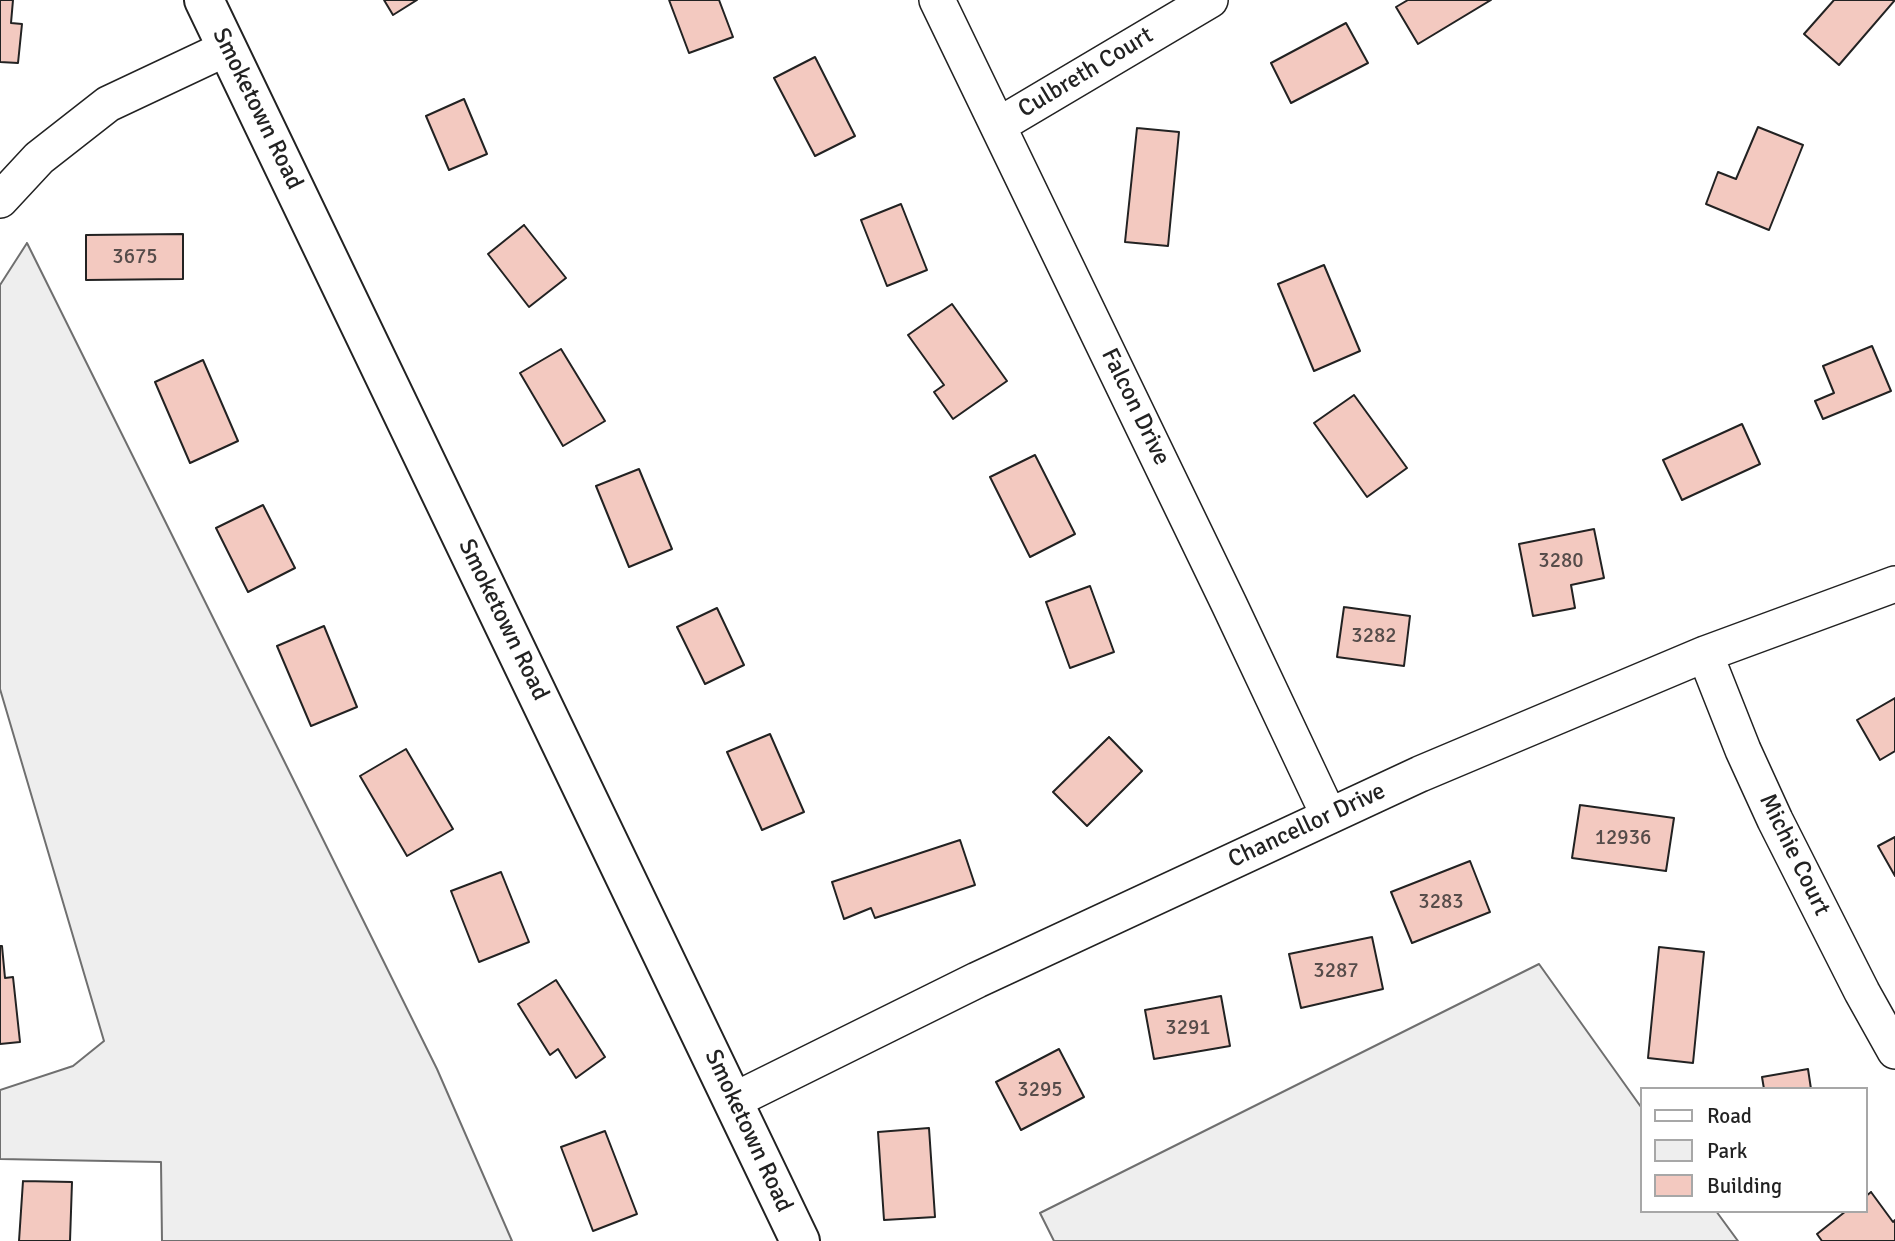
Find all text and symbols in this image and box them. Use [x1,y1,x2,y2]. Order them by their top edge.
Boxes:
street label: Culbreth Court [1013,22,1159,124]
street label: Smoketown Road [205,24,309,194]
house number: 3675 [112,244,158,270]
street label: Falcon Drive [1094,344,1176,470]
street label: Smoketown Road [451,535,555,705]
house number: 3280 [1538,548,1584,574]
house number: 3282 [1351,623,1397,649]
street label: Chancellor Drive [1224,777,1390,875]
street label: Michie Court [1752,789,1836,921]
house number: 12936 [1595,825,1651,851]
house number: 3283 [1418,889,1464,915]
house number: 3287 [1313,958,1359,984]
house number: 3291 [1165,1015,1211,1041]
street label: Smoketown Road [698,1045,798,1217]
house number: 3295 [1017,1077,1063,1103]
legend [1640,1087,1867,1213]
text: Road [1707,1103,1752,1129]
text: Park [1707,1138,1747,1164]
text: Building [1707,1173,1782,1199]

